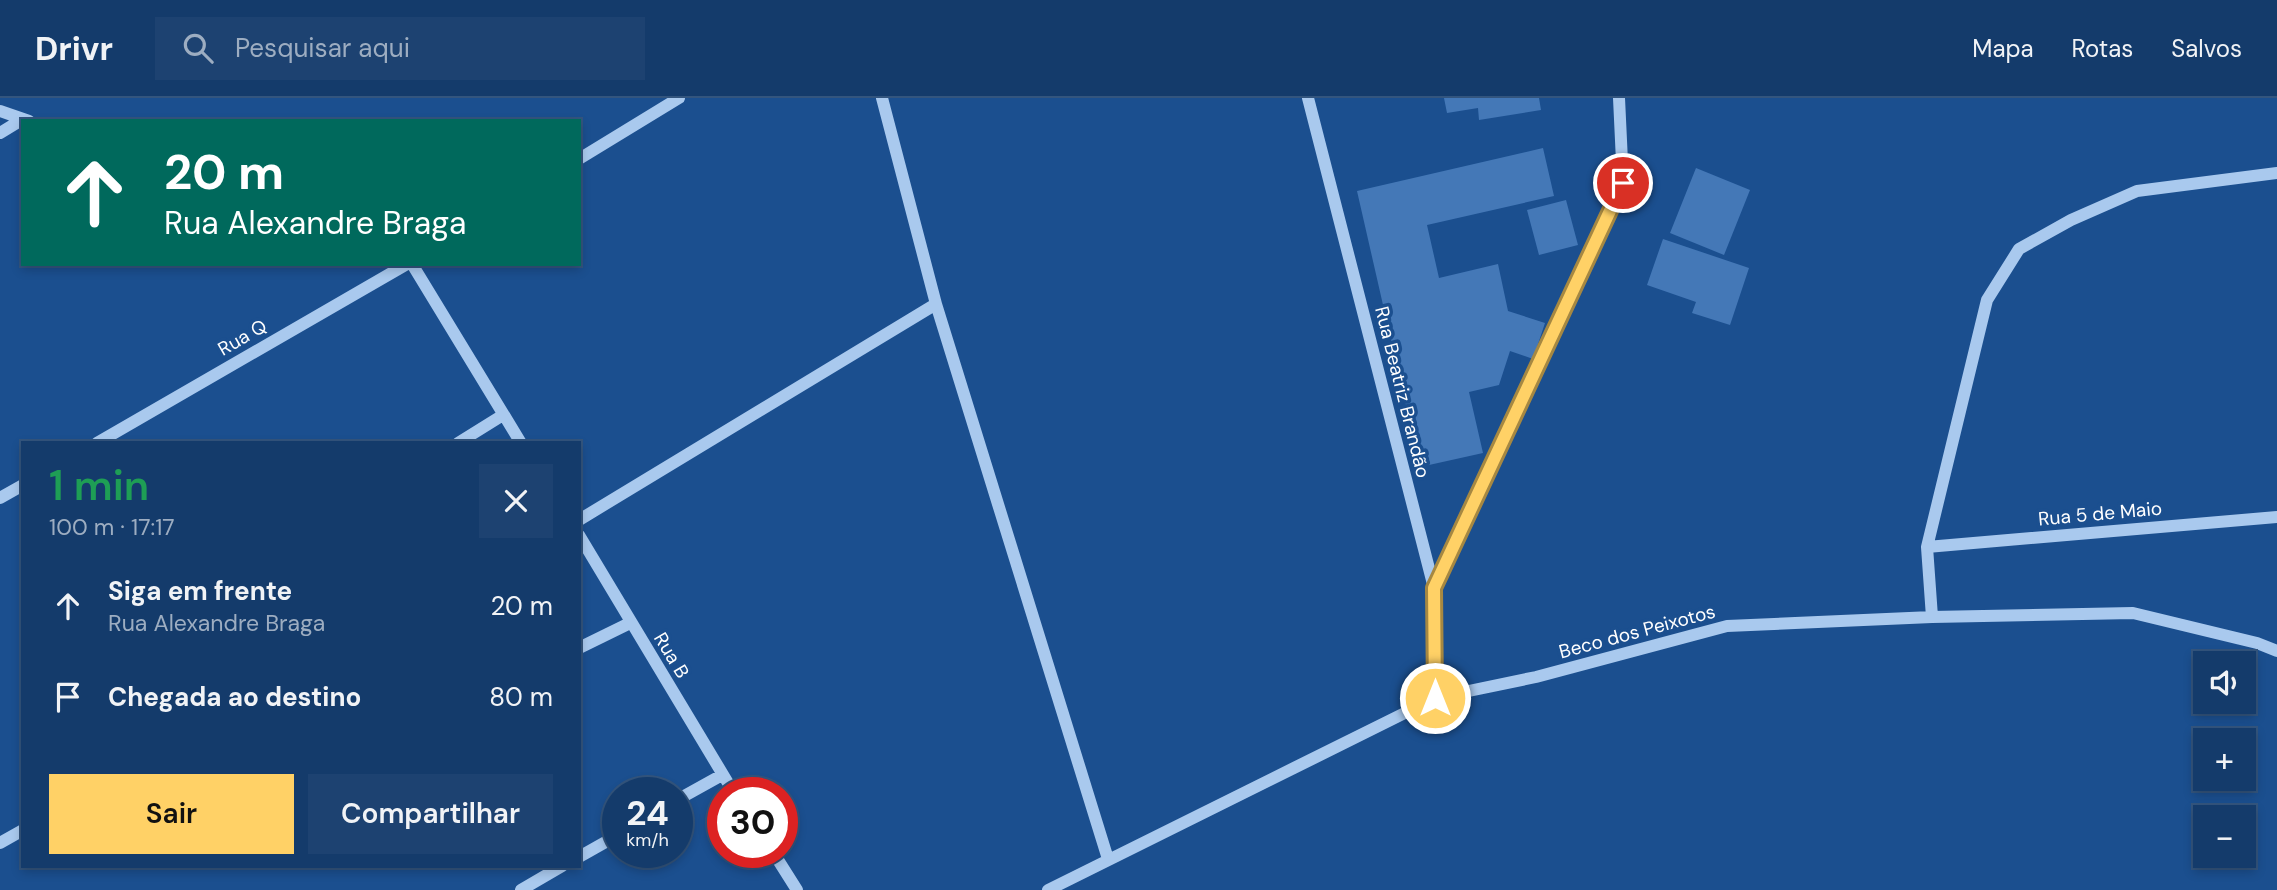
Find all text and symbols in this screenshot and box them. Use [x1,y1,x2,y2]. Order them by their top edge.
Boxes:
search box [155,17,645,80]
text: Drivr [35,27,113,70]
icon: search [179,29,217,67]
text: Pesquisar aqui [235,31,410,65]
text: Mapa [1972,33,2034,64]
text: Rotas [2072,33,2133,64]
text: Salvos [2171,33,2242,64]
text: 20 m [164,140,284,204]
icon: ahead [49,147,140,238]
pin [1593,153,1653,213]
icon: arrive [1604,164,1642,202]
text: Rua Alexandre Braga [164,202,466,244]
street label: Rua Beatriz Brandão [1369,304,1436,480]
street label: Rua Q [213,314,271,361]
text: 1 min [49,458,149,513]
button: close [479,464,553,538]
street label: Rua 5 de Maio [2037,496,2163,531]
text: 100 m · 17:17 [49,512,175,542]
text: Siga em frente [108,574,292,608]
icon: ahead [49,587,87,625]
text: 20 m [490,589,553,623]
street label: Beco dos Peixotos [1556,599,1718,664]
text: Rua Alexandre Braga [108,608,325,638]
street label: Rua B [648,628,695,683]
map controls [2193,651,2256,868]
button: sound [2193,651,2256,714]
position arrow [1398,661,1472,735]
icon: arrive [49,678,87,716]
text: Chegada ao destino [108,680,361,714]
text: 80 m [489,680,553,714]
button: + [2193,728,2256,791]
button: Sair [49,774,294,854]
button: Compartilhar [308,774,553,854]
speed limit sign: 30 [707,777,798,868]
text: 24 [626,790,669,836]
button: − [2193,805,2256,868]
text: km/h [626,828,669,852]

